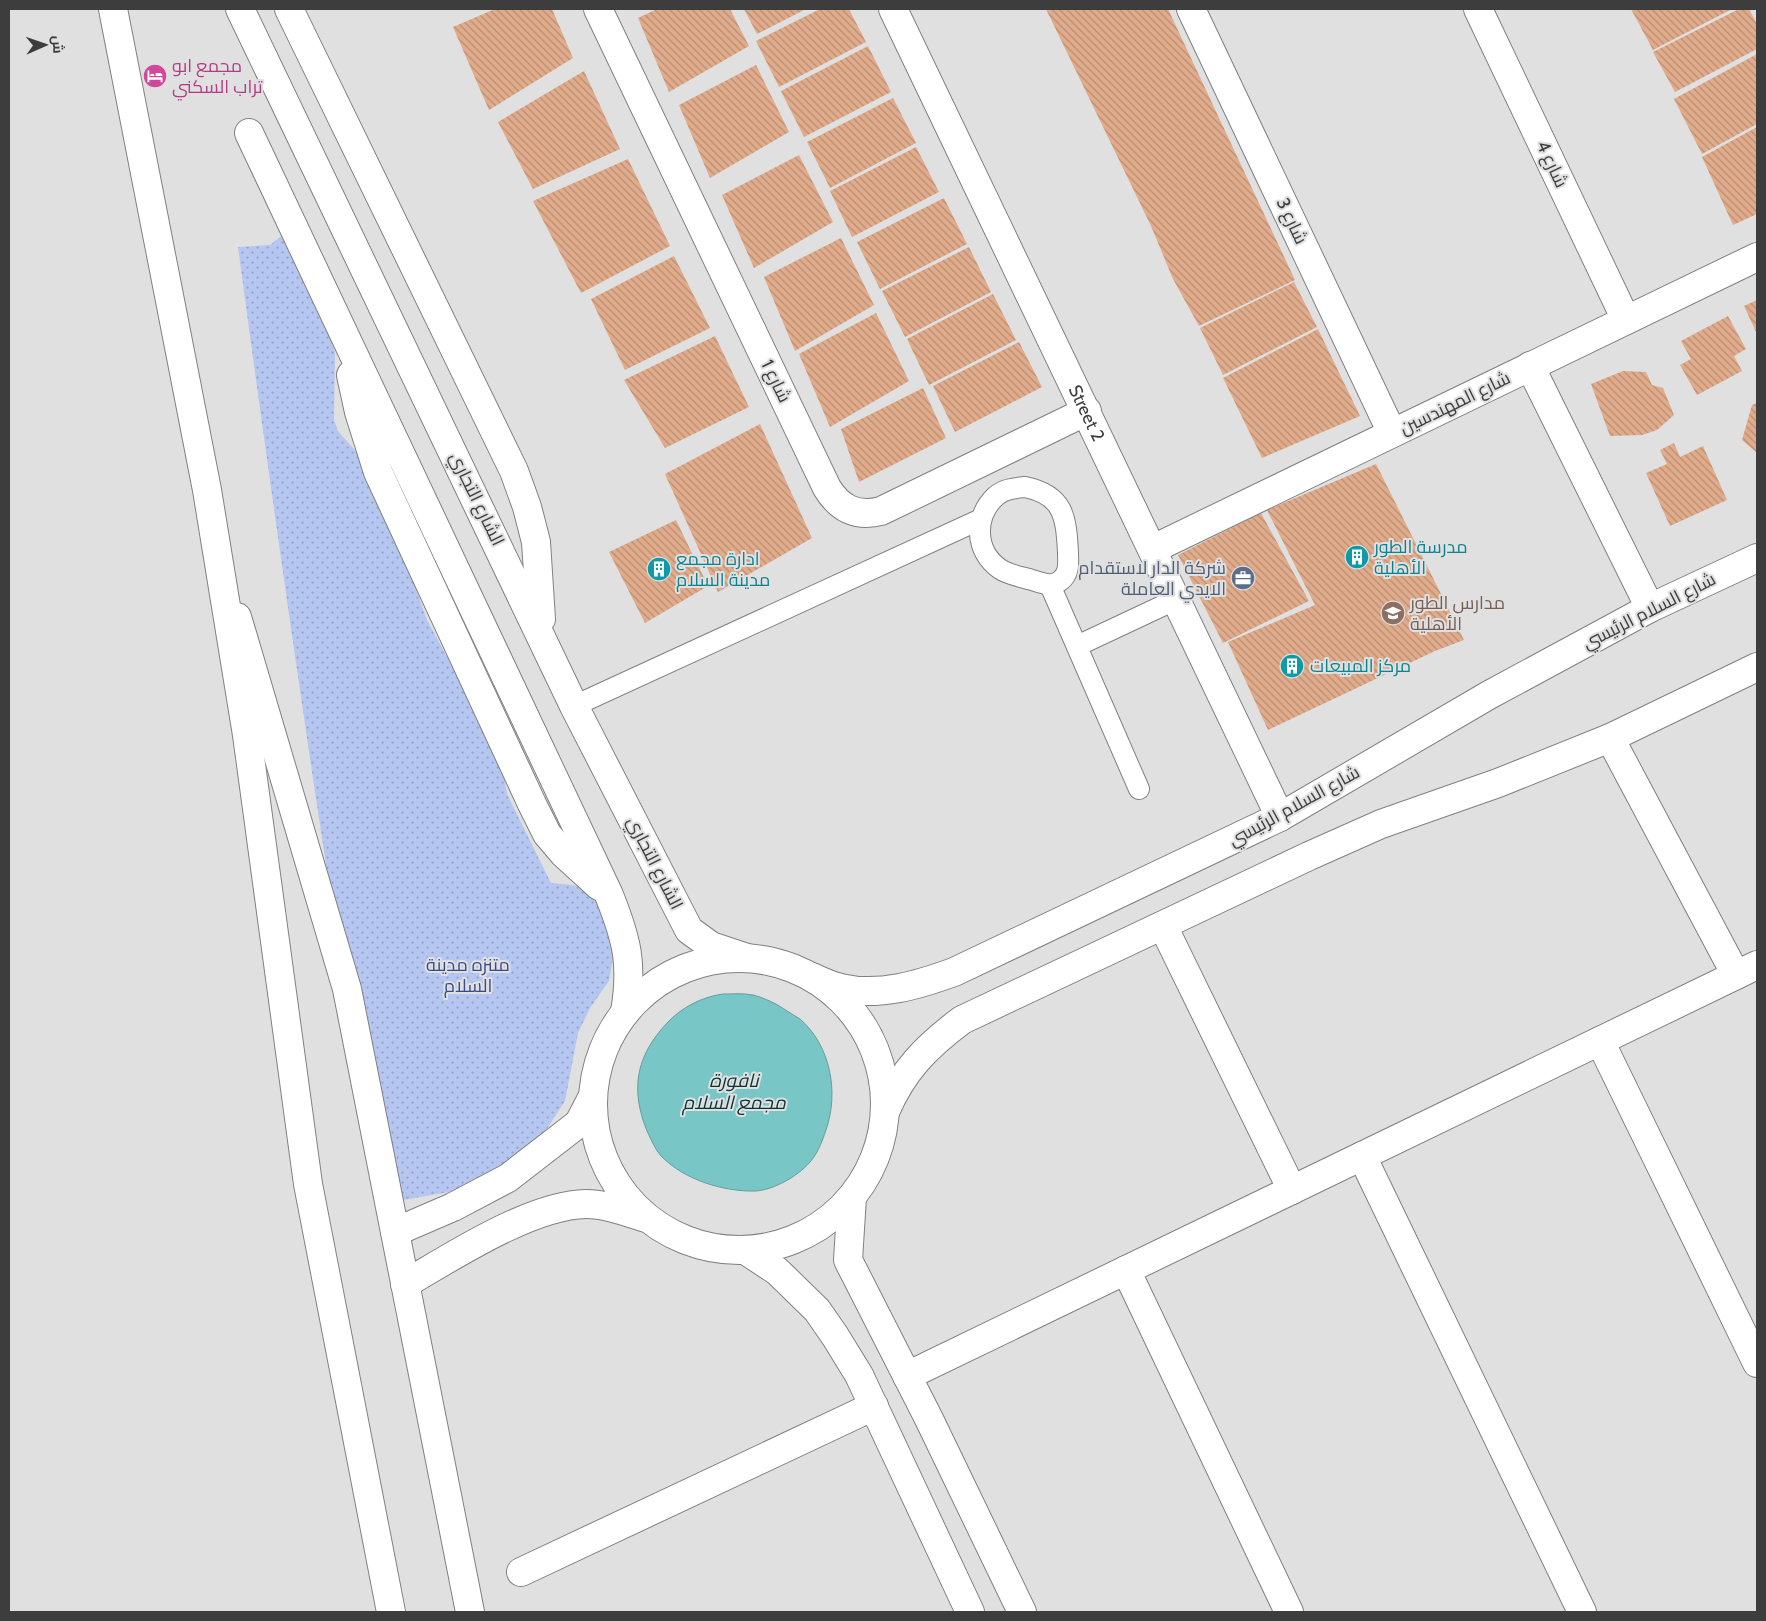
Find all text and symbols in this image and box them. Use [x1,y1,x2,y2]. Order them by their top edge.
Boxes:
north arrow [20,20,70,70]
text: ش [49,35,67,54]
place label: مجمع ابو تراب السكني [172,55,263,101]
hotel icon: مجمع ابو تراب السكني [142,63,168,89]
street label: شارع 4 [1531,137,1572,191]
street label: شارع 3 [1271,194,1312,248]
street label: شارع 1 [755,356,796,406]
street label: شارع المهندسين [1396,367,1514,440]
street label: Street 2 [1064,381,1109,445]
street label: الشارع التجاري [442,449,509,551]
place label: مدرسة الطور الأهلية [1373,536,1468,579]
building icon: مدرسة الطور الأهلية [1344,544,1370,570]
place label: ادارة مجمع مدينة السلام [676,548,770,592]
building icon: ادارة مجمع مدينة السلام [646,556,672,582]
place label: شركة الدار لاستقدام الايدي العاملة [1078,557,1226,603]
office icon: شركة الدار لاستقدام الايدي العاملة [1230,565,1256,591]
street label: شارع السلام الرئيسي [1579,568,1720,656]
place label: مدارس الطور الأهلية [1409,592,1505,635]
school or university icon: مدارس الطور الأهلية [1380,600,1406,626]
building icon: مركز المبيعات [1279,653,1305,679]
place label: مركز المبيعات [1310,655,1411,677]
street label: شارع السلام الرئيسي [1225,761,1364,853]
street label: الشارع التجاري [620,813,688,915]
park label: متنزه مدينة السلام [426,954,510,998]
water label: نافورة مجمع السلام [681,1069,787,1116]

